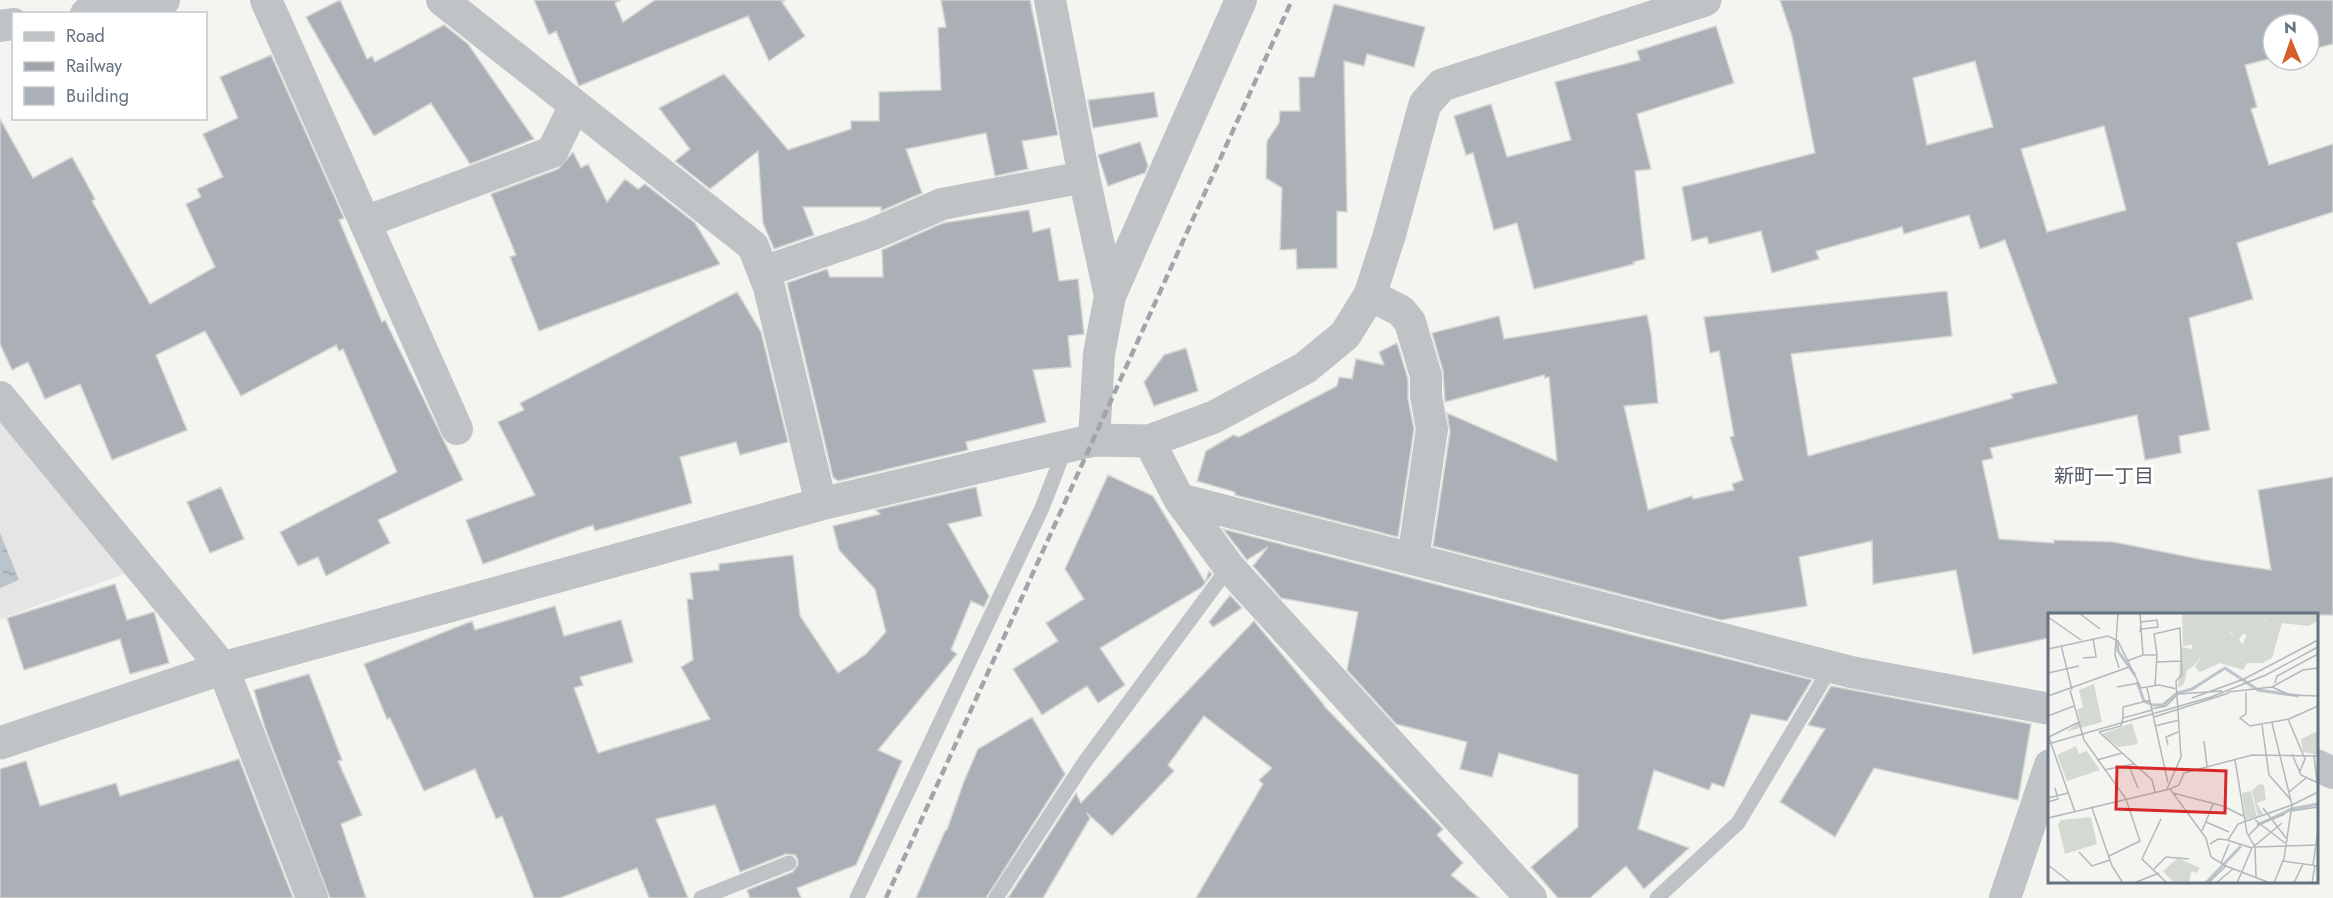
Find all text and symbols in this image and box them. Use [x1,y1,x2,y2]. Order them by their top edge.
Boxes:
legend [12,12,207,120]
north arrow [2261,12,2321,72]
text: N [2284,16,2297,39]
text: Road [66,23,105,49]
text: Railway [66,53,122,79]
text: Building [66,83,129,109]
district label: 新町一丁目 [2054,462,2154,491]
inset map [2048,613,2318,883]

